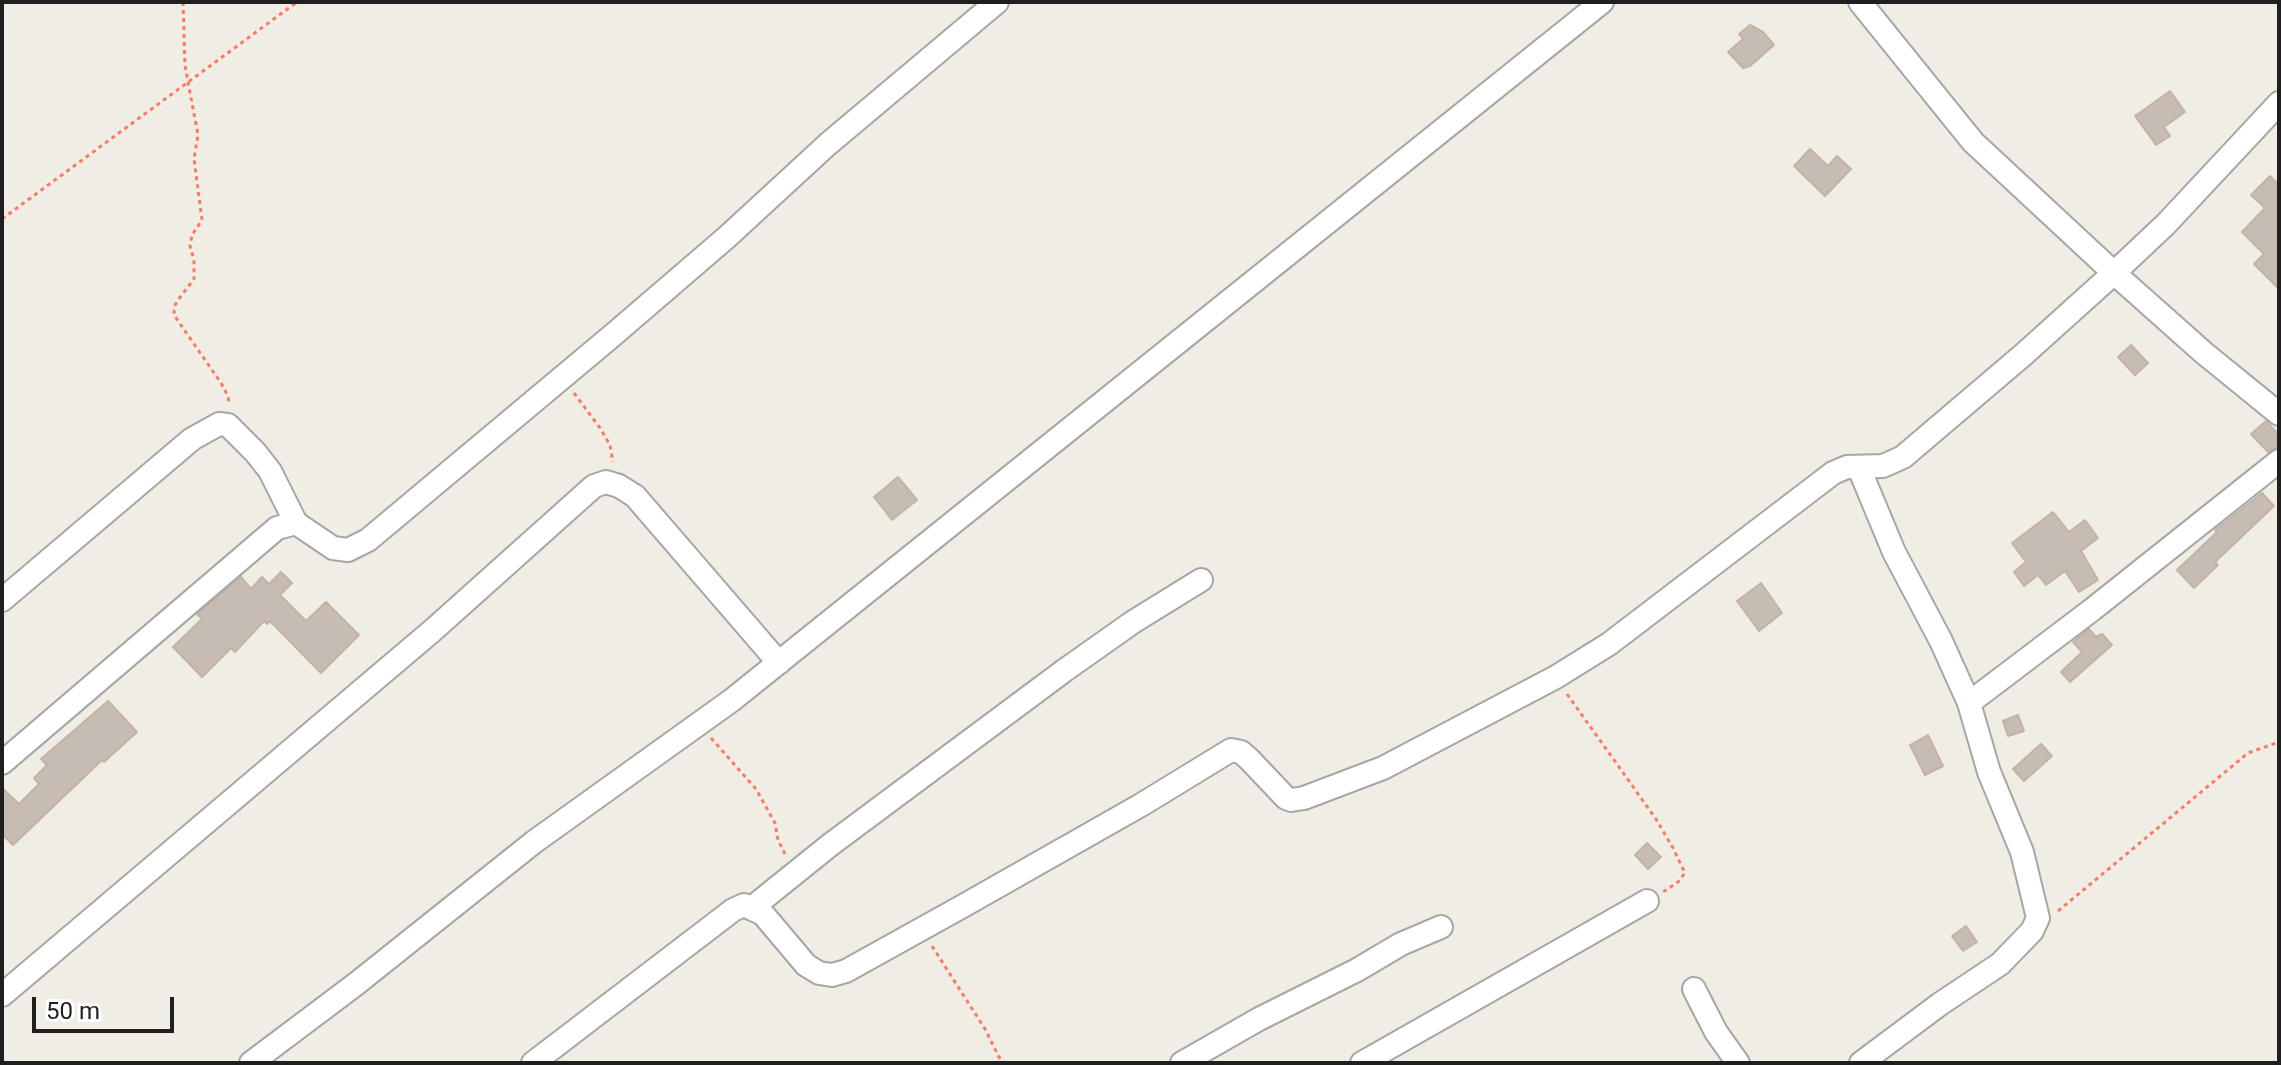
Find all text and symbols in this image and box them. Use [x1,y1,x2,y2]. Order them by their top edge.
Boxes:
scale bar [36,981,178,1031]
text: 50 m [46,997,100,1025]

